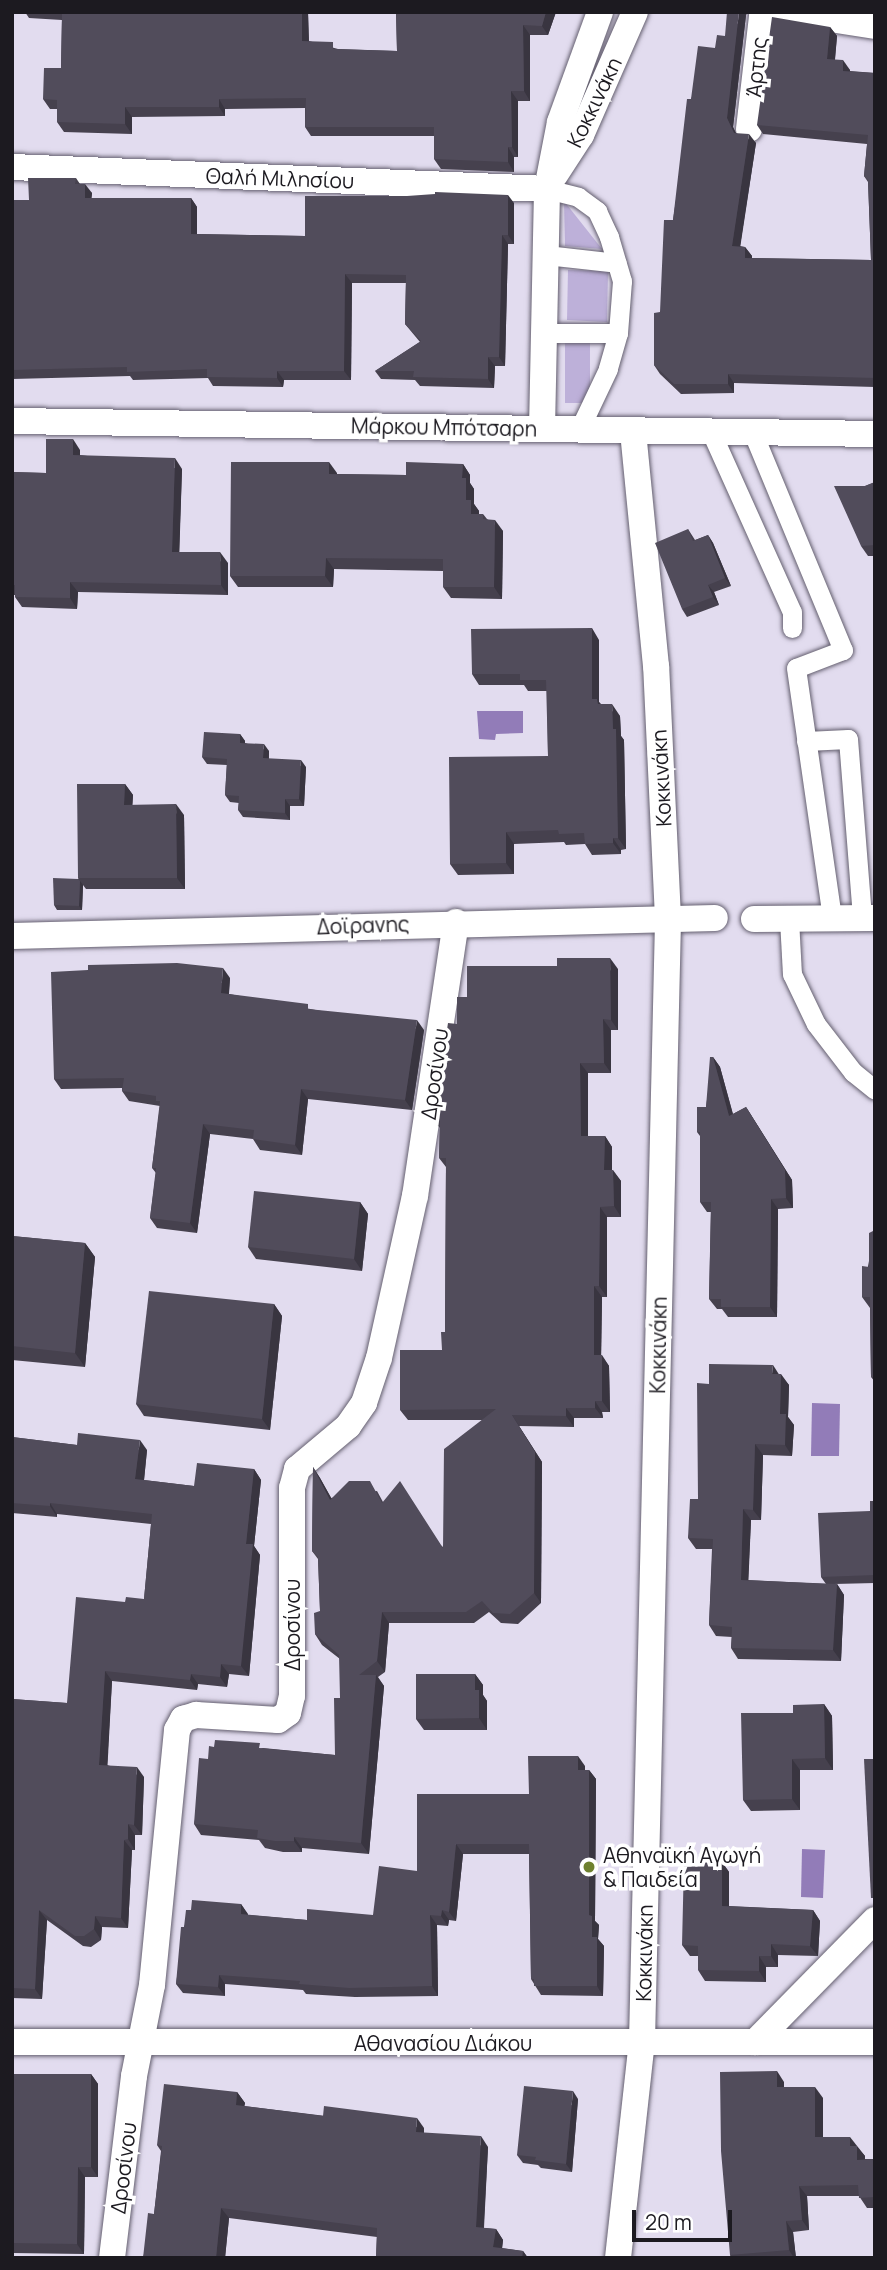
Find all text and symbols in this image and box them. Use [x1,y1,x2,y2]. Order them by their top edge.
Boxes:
street label: Άρτης [740,36,772,98]
street label: Κοκκινάκη [561,53,627,151]
street label: Θαλή Μιλησίου [205,163,355,193]
street label: Μάρκου Μπότσαρη [351,413,537,441]
street label: Κοκκινάκη [646,729,676,827]
street label: Δοϊρανης [316,911,410,939]
street label: Δροσίνου [415,1027,453,1121]
street label: Κοκκινάκη [645,1296,671,1394]
street label: Δροσίνου [279,1579,305,1671]
place label: Αθηναϊκή Αγωγή & Παιδεία [603,1842,761,1892]
marker: Αθηναϊκή Αγωγή & Παιδεία [581,1859,597,1875]
street label: Κοκκινάκη [631,1904,657,2002]
street label: Αθανασίου Διάκου [354,2030,532,2056]
street label: Δροσίνου [105,2121,141,2215]
scale bar [635,2196,735,2240]
text: 20 m [645,2208,692,2236]

